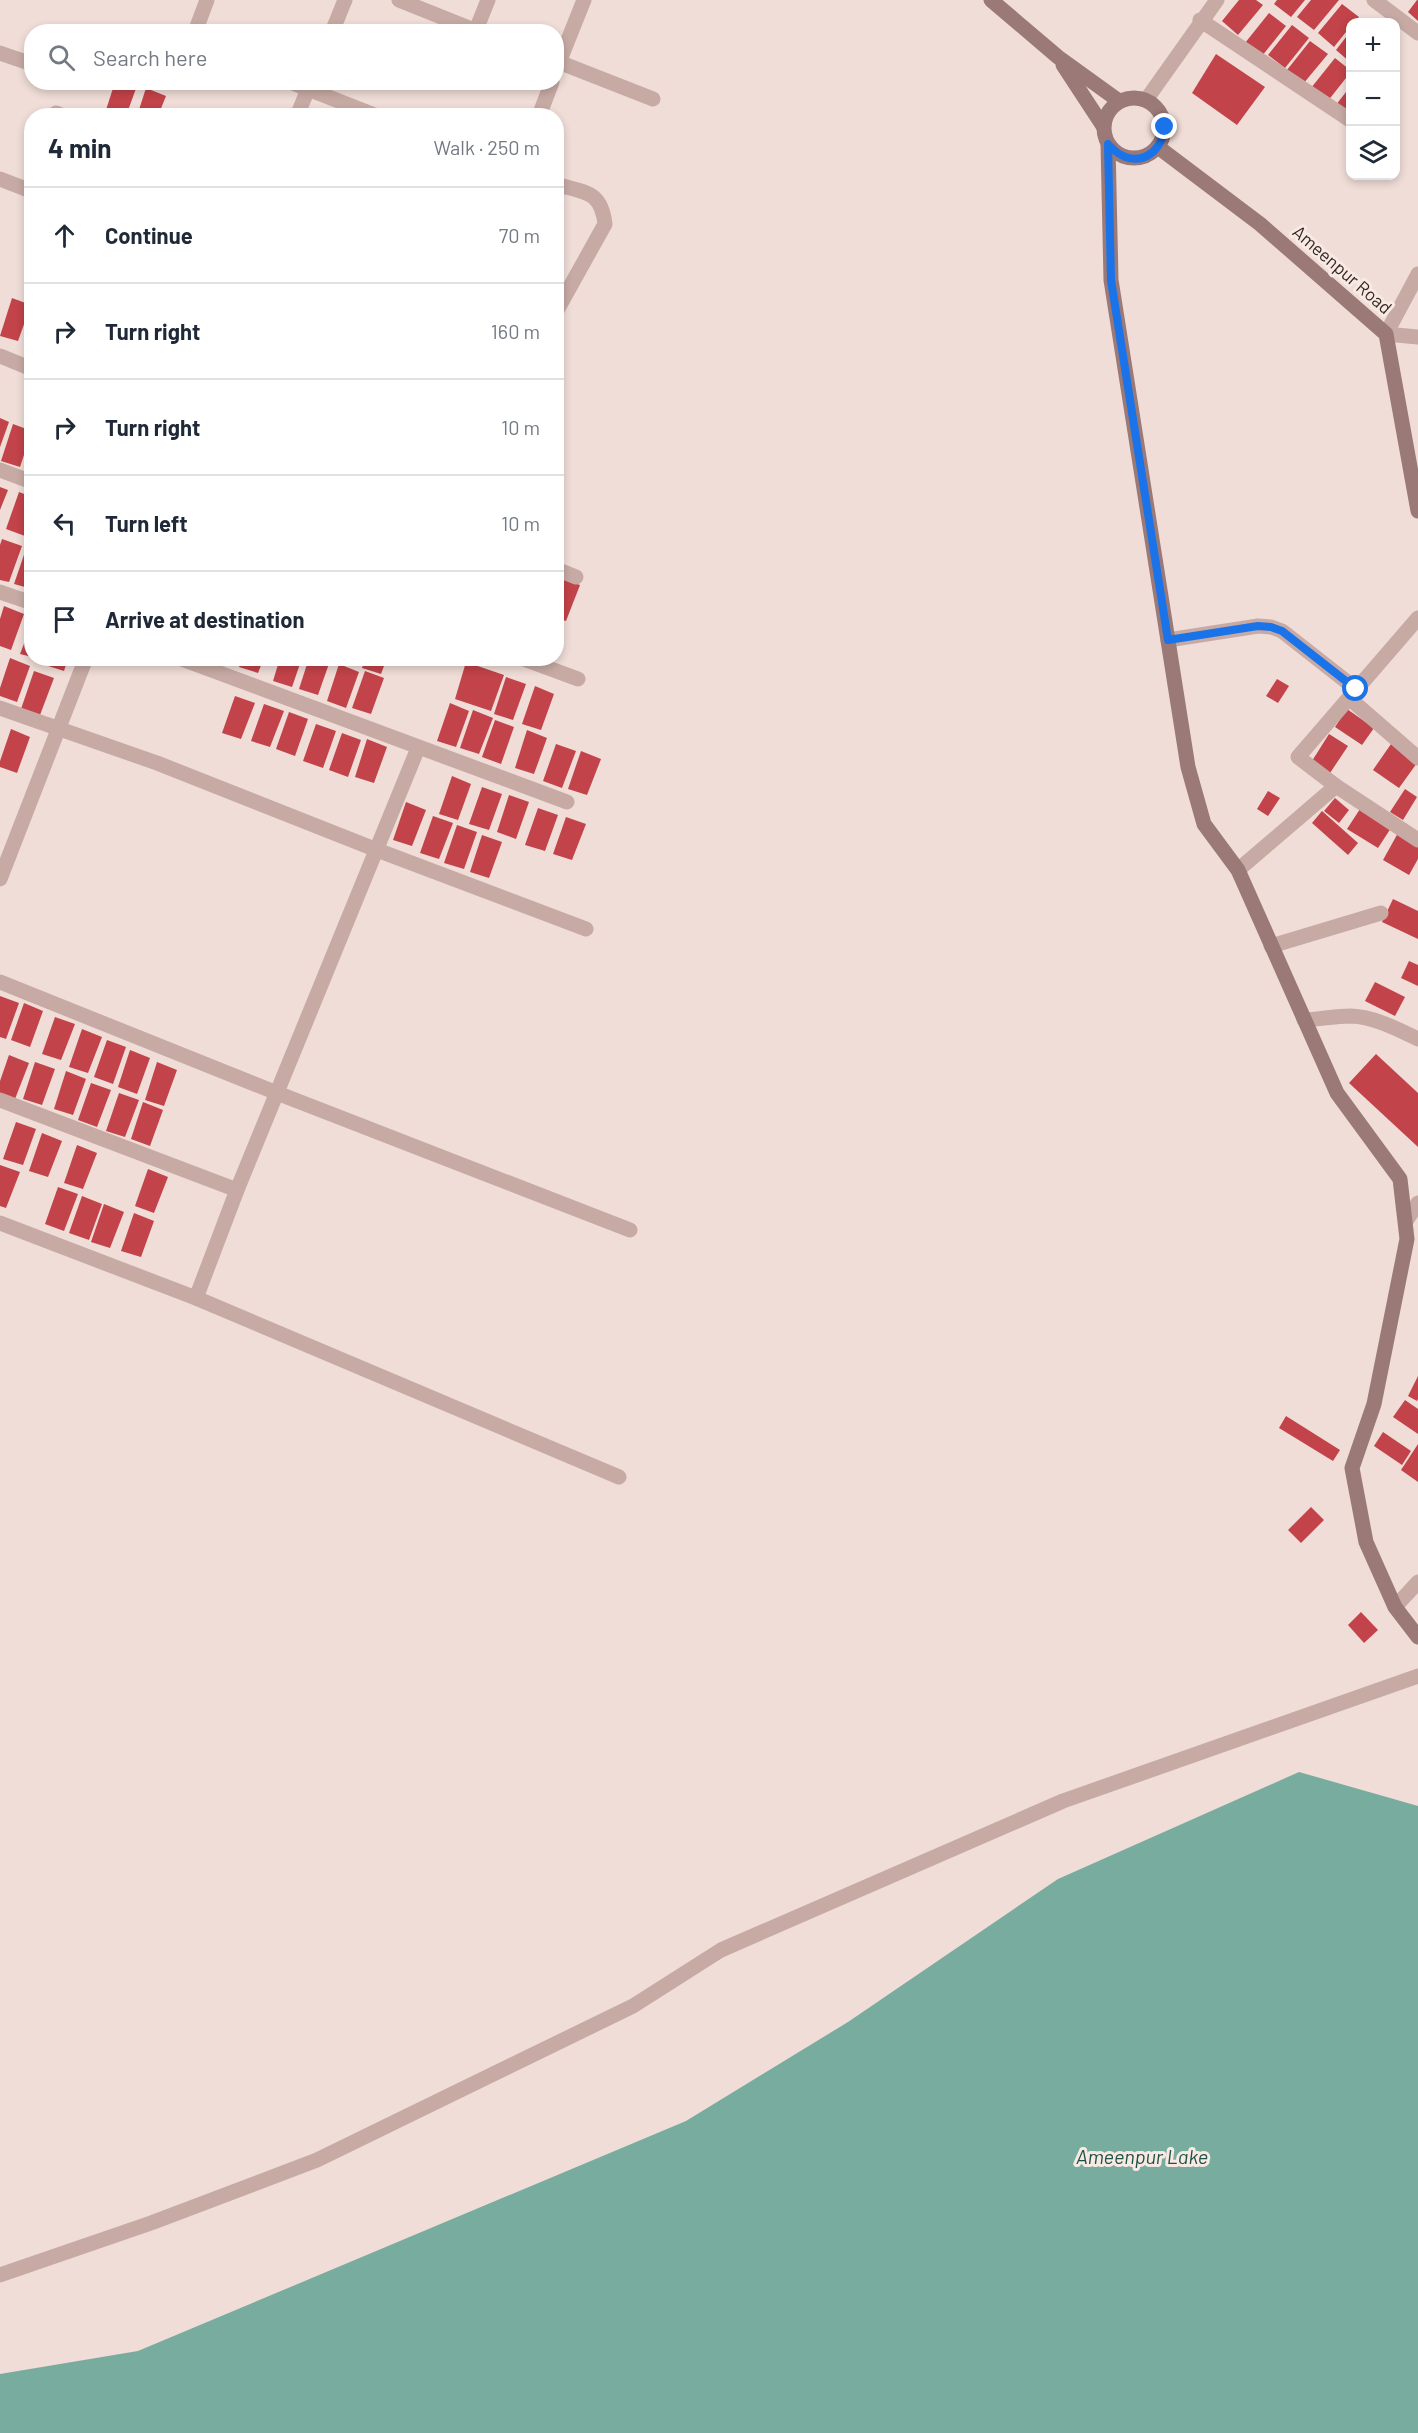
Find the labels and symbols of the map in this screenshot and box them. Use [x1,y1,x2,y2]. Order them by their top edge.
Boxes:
route end [1151,113,1177,139]
street label: Ameenpur Road [1289,220,1397,318]
route start [1342,675,1368,701]
water label: Ameenpur Lake [1076,2144,1208,2168]

